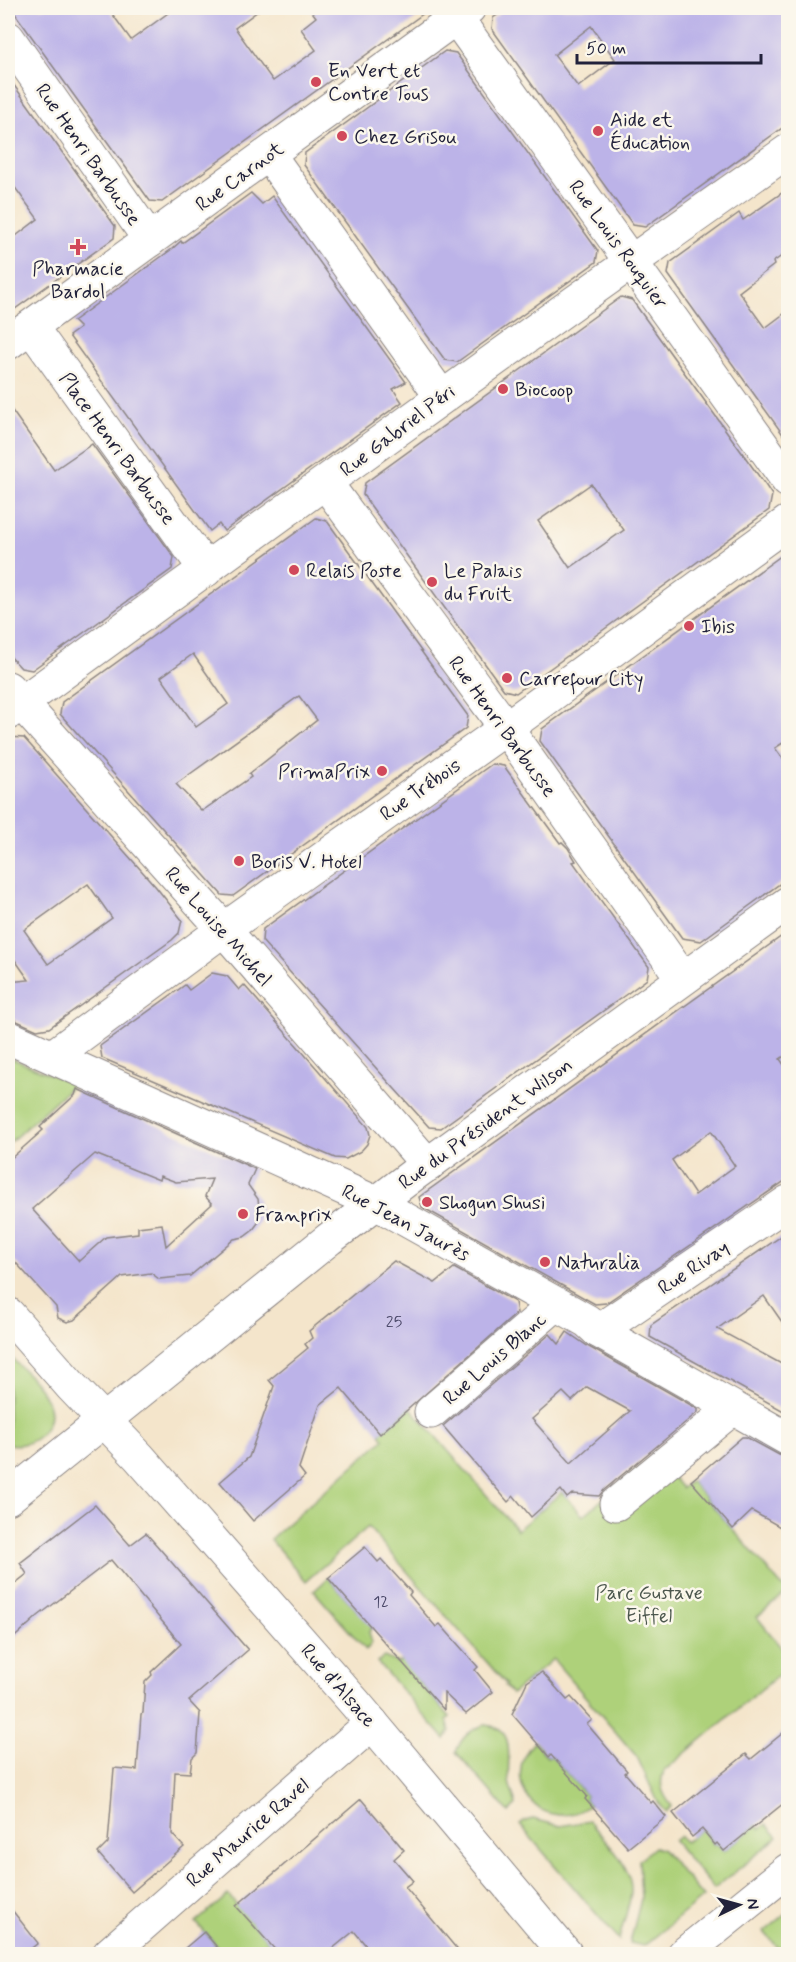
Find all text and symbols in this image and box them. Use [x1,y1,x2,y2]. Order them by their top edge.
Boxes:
scale bar [577,27,762,65]
text: 50 m [586,37,626,61]
place label: En Vert et Contre Tous [328,58,429,108]
marker: En Vert et Contre Tous [309,75,323,89]
street label: Rue Henri Barbusse [28,78,147,232]
place label: Aide et Éducation [610,107,690,157]
place label: Chez Grisou [354,124,457,151]
marker: Aide et Éducation [591,124,605,138]
marker: Chez Grisou [335,129,349,143]
street label: Rue Carnot [190,136,290,218]
street label: Rue Louis Rouquier [562,175,674,315]
marker: Pharmacie Bardol [71,240,85,254]
place label: Pharmacie Bardol [32,256,124,306]
street label: Place Henri Barbusse [52,367,181,531]
place label: Biocoop [515,377,573,404]
street label: Rue Gabriel Péri [335,379,461,484]
marker: Biocoop [496,382,510,396]
place label: Relais Poste [306,558,402,585]
place label: Le Palais du Fruit [444,558,522,608]
marker: Relais Poste [287,563,301,577]
marker: Le Palais du Fruit [425,575,439,589]
place label: Ibis [701,614,735,641]
marker: Ibis [682,619,696,633]
street label: Rue Henri Barbusse [441,651,562,803]
place label: Carrefour City [519,666,643,695]
marker: Carrefour City [500,671,514,685]
street label: Rue Trébois [375,752,467,828]
place label: PrimaPrix [278,759,370,786]
marker: PrimaPrix [375,764,389,778]
place label: Boris V. Hotel [251,849,362,876]
marker: Boris V. Hotel [232,854,246,868]
street label: Rue Louise Michel [158,861,277,993]
street label: Rue du Président Wilson [393,1052,578,1197]
street label: Rue Jean Jaurès [336,1178,474,1269]
place label: Shogun Shusi [439,1190,545,1217]
marker: Shogun Shusi [420,1195,434,1209]
place label: Franprix [255,1202,332,1229]
marker: Franprix [236,1207,250,1221]
street label: Rue Rivay [653,1235,735,1302]
place label: Naturalia [557,1250,640,1277]
marker: Naturalia [538,1255,552,1269]
street label: Rue Louis Blanc [437,1306,553,1412]
house number: 25 [386,1312,402,1333]
park label: Parc Gustave Eiffel [595,1580,703,1630]
house number: 12 [373,1592,389,1613]
street label: Rue d'Alsace [294,1638,382,1734]
street label: Rue Maurice Ravel [181,1772,315,1894]
north arrow [709,1875,769,1935]
text: N [742,1898,763,1910]

